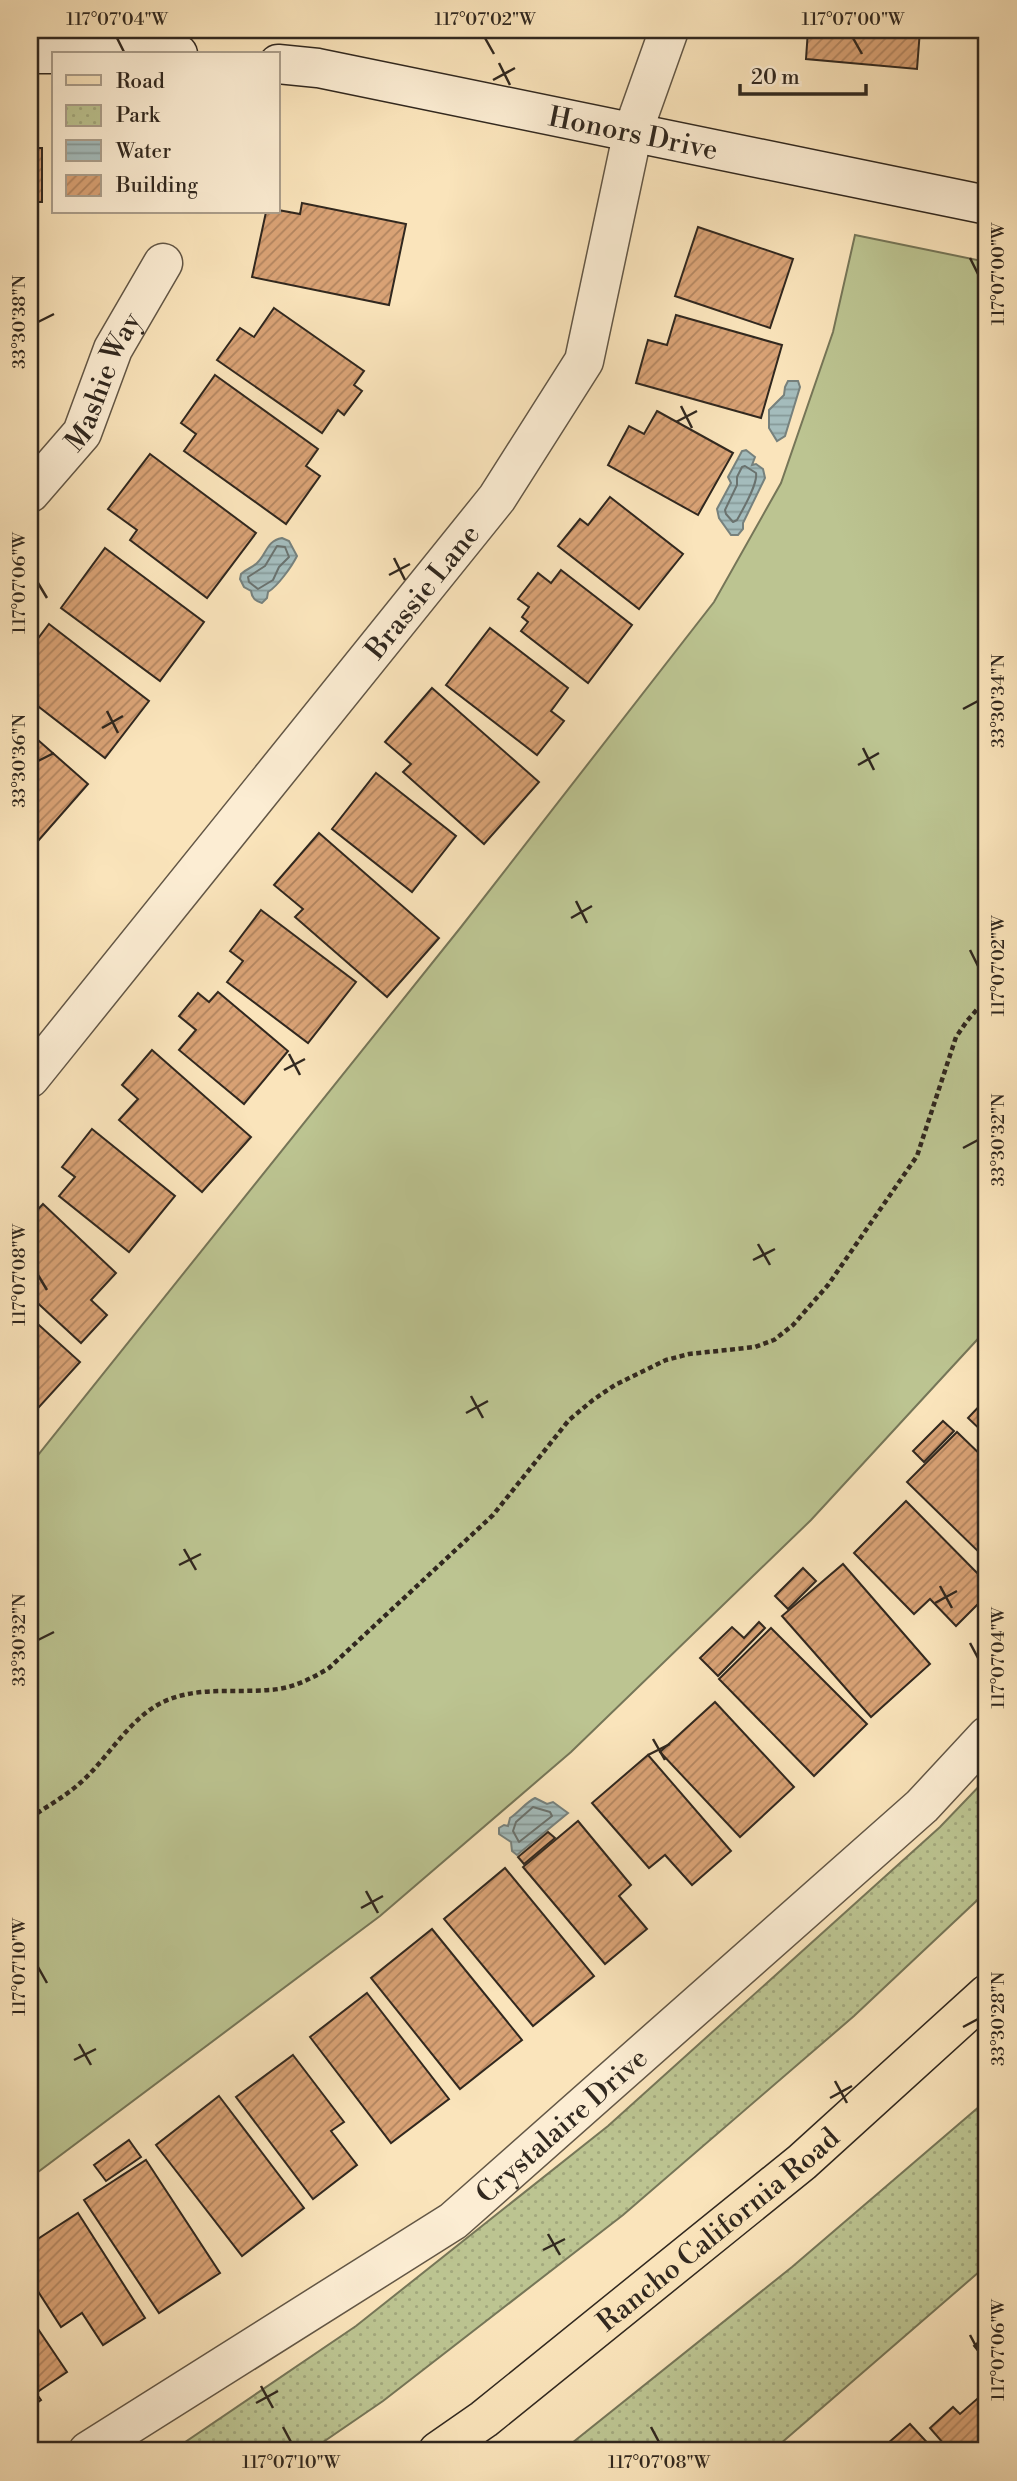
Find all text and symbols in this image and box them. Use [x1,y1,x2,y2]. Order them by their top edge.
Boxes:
text: 117°07'04"W [66,8,169,31]
text: 117°07'02"W [435,8,536,31]
text: 117°07'00"W [802,8,905,31]
legend [52,52,280,214]
scale bar [740,52,866,96]
text: 20 m [751,65,800,91]
text: Road [116,69,165,95]
street label: Honors Drive [545,100,721,168]
text: Park [116,103,161,129]
text: Water [115,139,171,165]
text: Building [115,173,198,199]
text: 117°07'00"W [987,222,1010,325]
text: 33°30'38"N [8,275,31,369]
street label: Mashie Way [58,306,150,459]
street label: Brassie Lane [358,518,488,667]
text: 117°07'06"W [8,531,31,634]
text: 33°30'34"N [987,654,1010,748]
text: 33°30'36"N [8,714,31,808]
text: 117°07'02"W [987,915,1010,1016]
text: 33°30'32"N [987,1093,1010,1187]
text: 117°07'08"W [8,1223,31,1326]
text: 33°30'32"N [8,1593,31,1687]
text: 117°07'04"W [987,1606,1010,1709]
text: 117°07'10"W [8,1917,31,2016]
text: 33°30'28"N [987,1971,1010,2066]
street label: Crystalaire Drive [469,2041,655,2212]
street label: Rancho California Road [590,2121,847,2340]
text: 117°07'06"W [987,2298,1010,2401]
text: 117°07'10"W [242,2451,341,2474]
text: 117°07'08"W [608,2451,711,2474]

